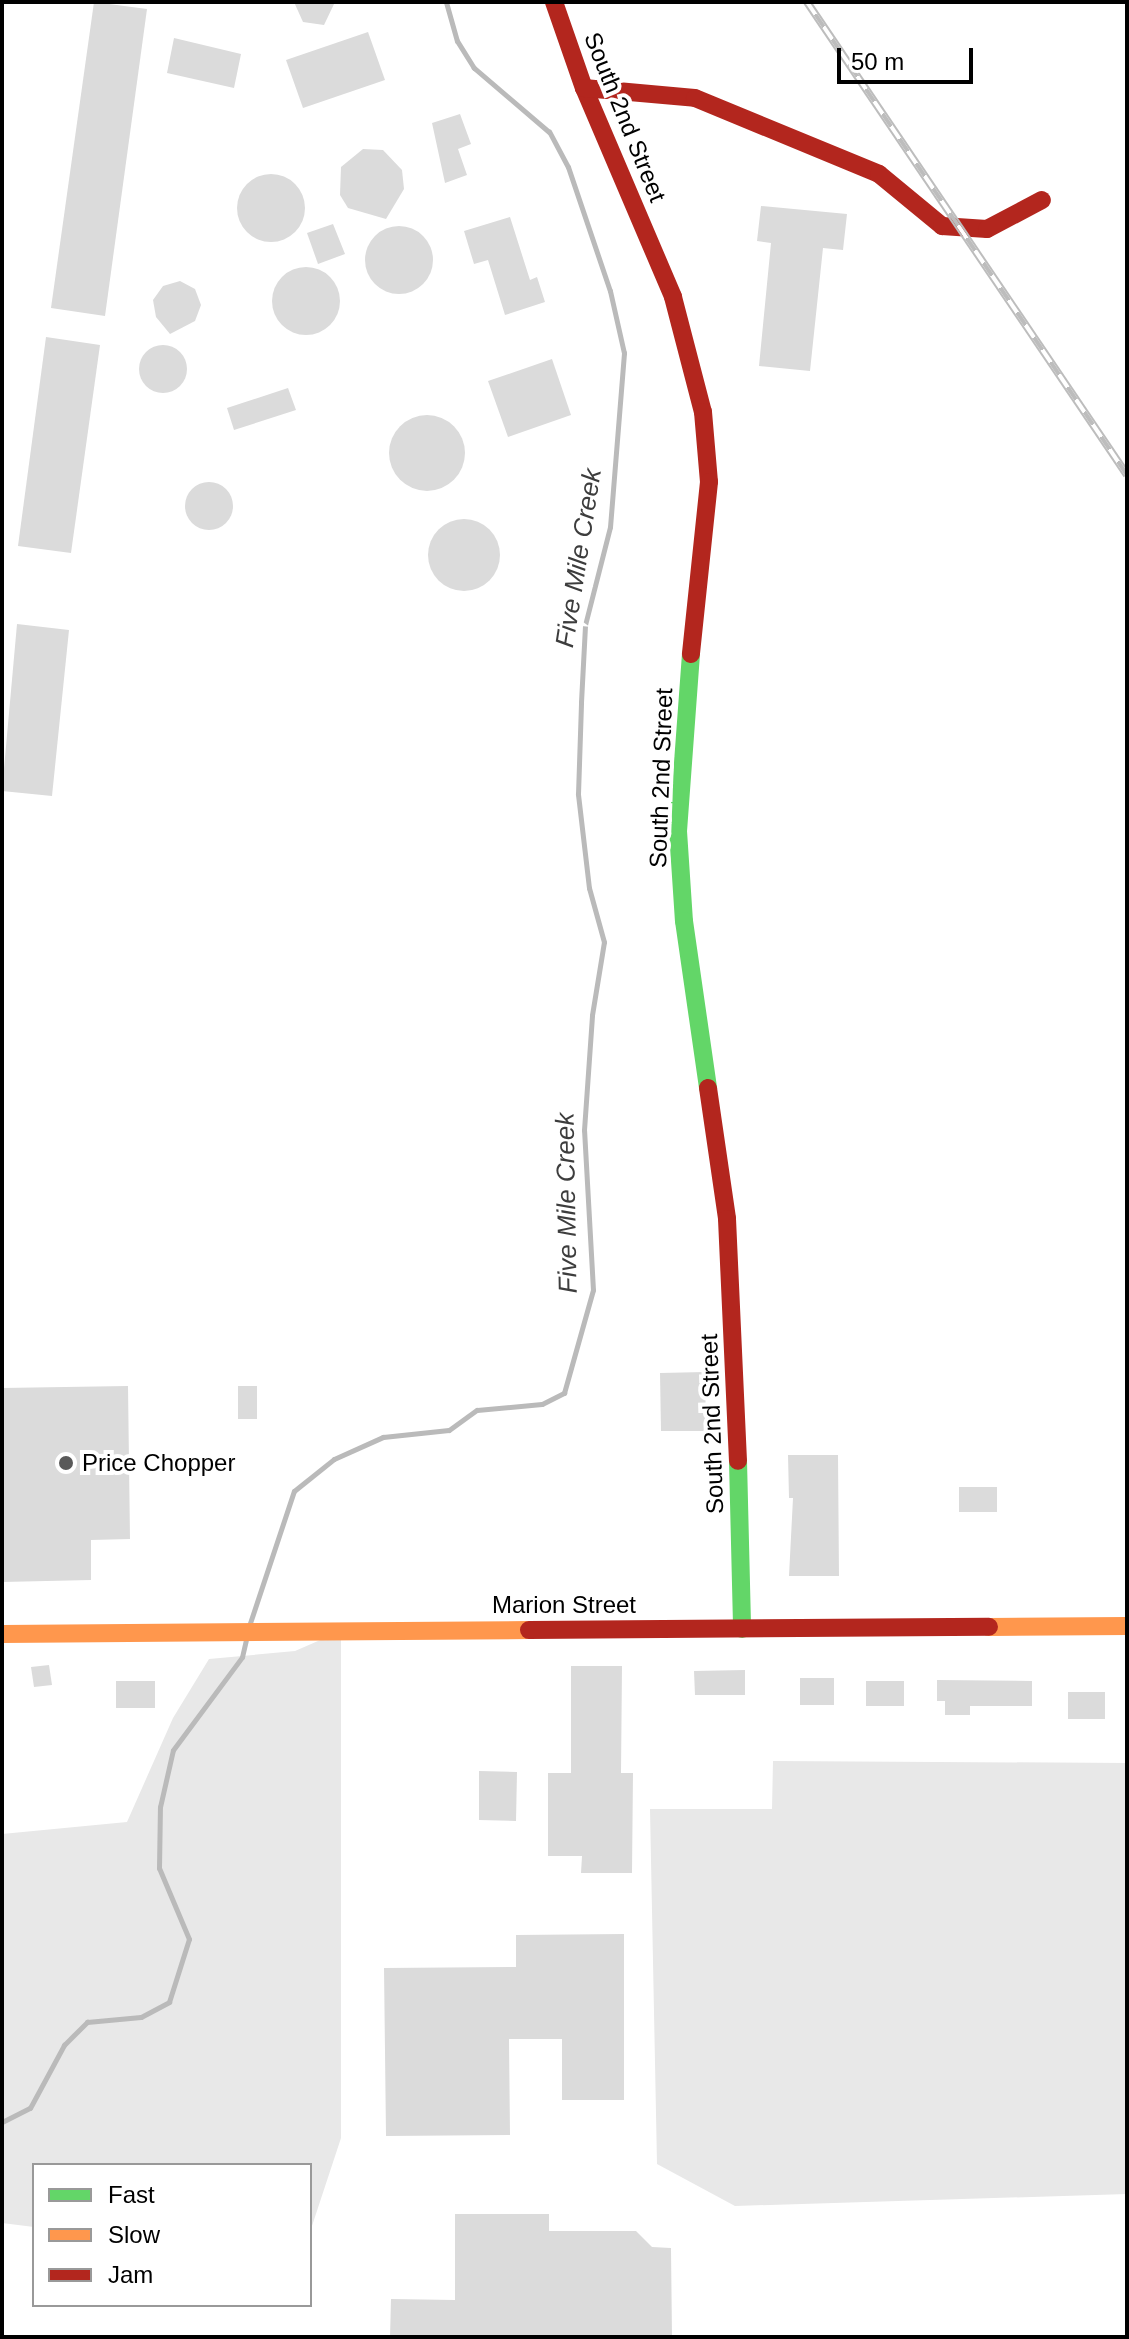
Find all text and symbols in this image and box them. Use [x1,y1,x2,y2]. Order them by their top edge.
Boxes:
street label: South 2nd Street [578,28,672,206]
scale bar [841,32,977,82]
text: 50 m [851,48,904,75]
water label: Five Mile Creek [549,466,609,650]
street label: South 2nd Street [643,687,679,869]
water label: Five Mile Creek [550,1112,584,1294]
street label: South 2nd Street [694,1333,730,1515]
place label: Price Chopper [82,1449,235,1477]
marker: Price Chopper [57,1454,75,1472]
street label: Marion Street [492,1591,636,1619]
legend [32,2163,312,2307]
text: Fast [108,2181,155,2208]
text: Slow [108,2221,160,2248]
text: Jam [108,2261,153,2288]

